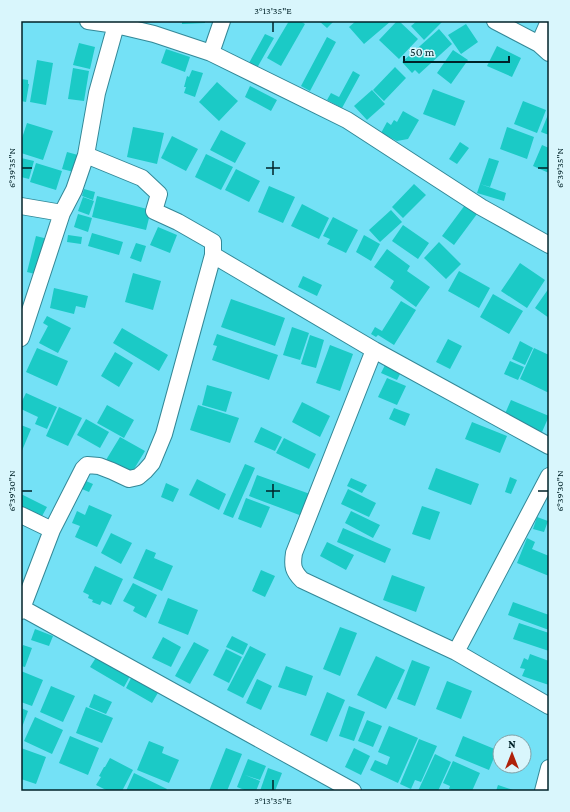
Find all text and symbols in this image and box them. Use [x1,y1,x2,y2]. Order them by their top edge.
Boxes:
text: 3°13'35"E [254,5,292,16]
scale bar [404,38,509,64]
text: 50 m [410,45,435,59]
text: 6°39'35"N [6,148,17,188]
text: 6°39'35"N [554,148,565,188]
text: 6°39'30"N [6,470,17,512]
text: 6°39'30"N [554,470,565,512]
north arrow [492,734,532,774]
text: N [508,738,516,750]
text: 3°13'35"E [254,795,292,806]

